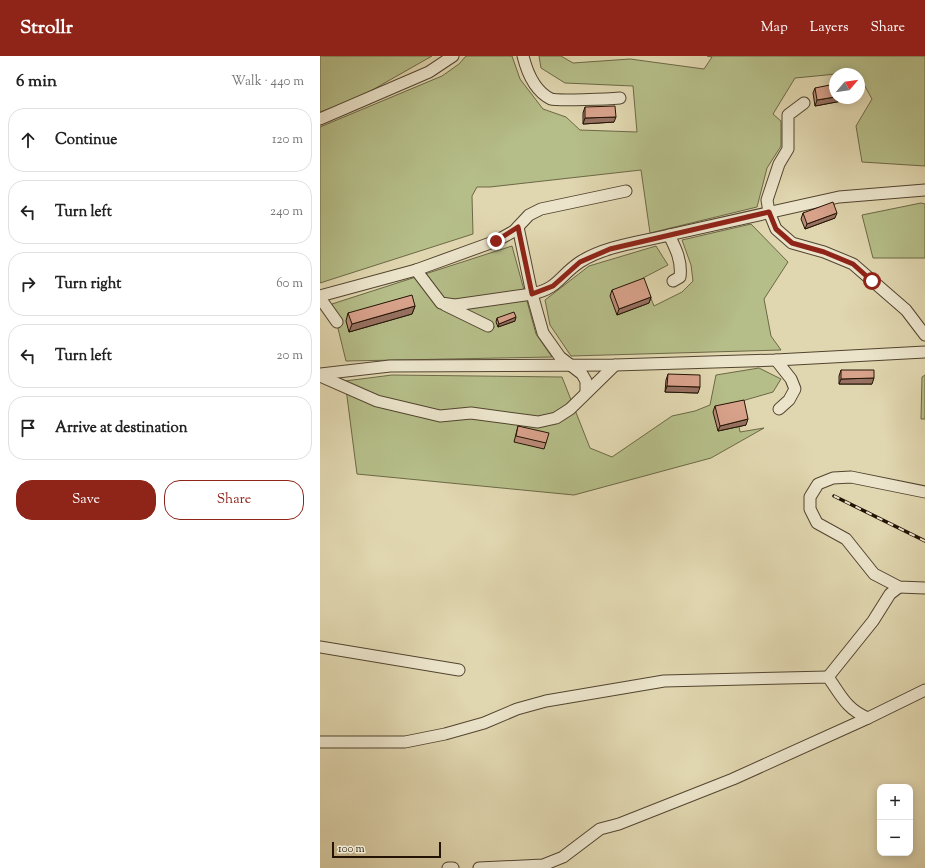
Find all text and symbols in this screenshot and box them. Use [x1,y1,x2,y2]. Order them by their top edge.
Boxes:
text: Strollr [20,15,73,42]
text: Map [761,18,788,38]
text: Layers [810,18,848,38]
text: Share [870,18,905,38]
north arrow [829,68,865,104]
text: 6 min [16,70,57,94]
text: Walk · 440 m [231,73,304,91]
icon: ahead [17,129,39,151]
text: Continue [55,130,117,151]
text: 120 m [272,131,303,149]
icon: left [17,201,39,223]
text: Turn left [55,202,112,223]
text: 240 m [270,203,303,221]
route end [487,232,505,250]
route start [863,272,881,290]
icon: right [17,273,39,295]
text: Turn right [55,274,121,295]
text: 60 m [276,275,303,293]
icon: left [17,345,39,367]
text: Turn left [55,346,112,367]
text: 20 m [277,347,303,365]
icon: arrive [17,417,39,439]
text: Arrive at destination [55,418,188,439]
button: Save [16,480,156,520]
button: Share [164,480,304,520]
map controls [877,784,913,856]
button: + [877,784,913,820]
button: − [877,820,913,856]
scale bar [332,840,441,859]
text: 100 m [338,841,365,857]

